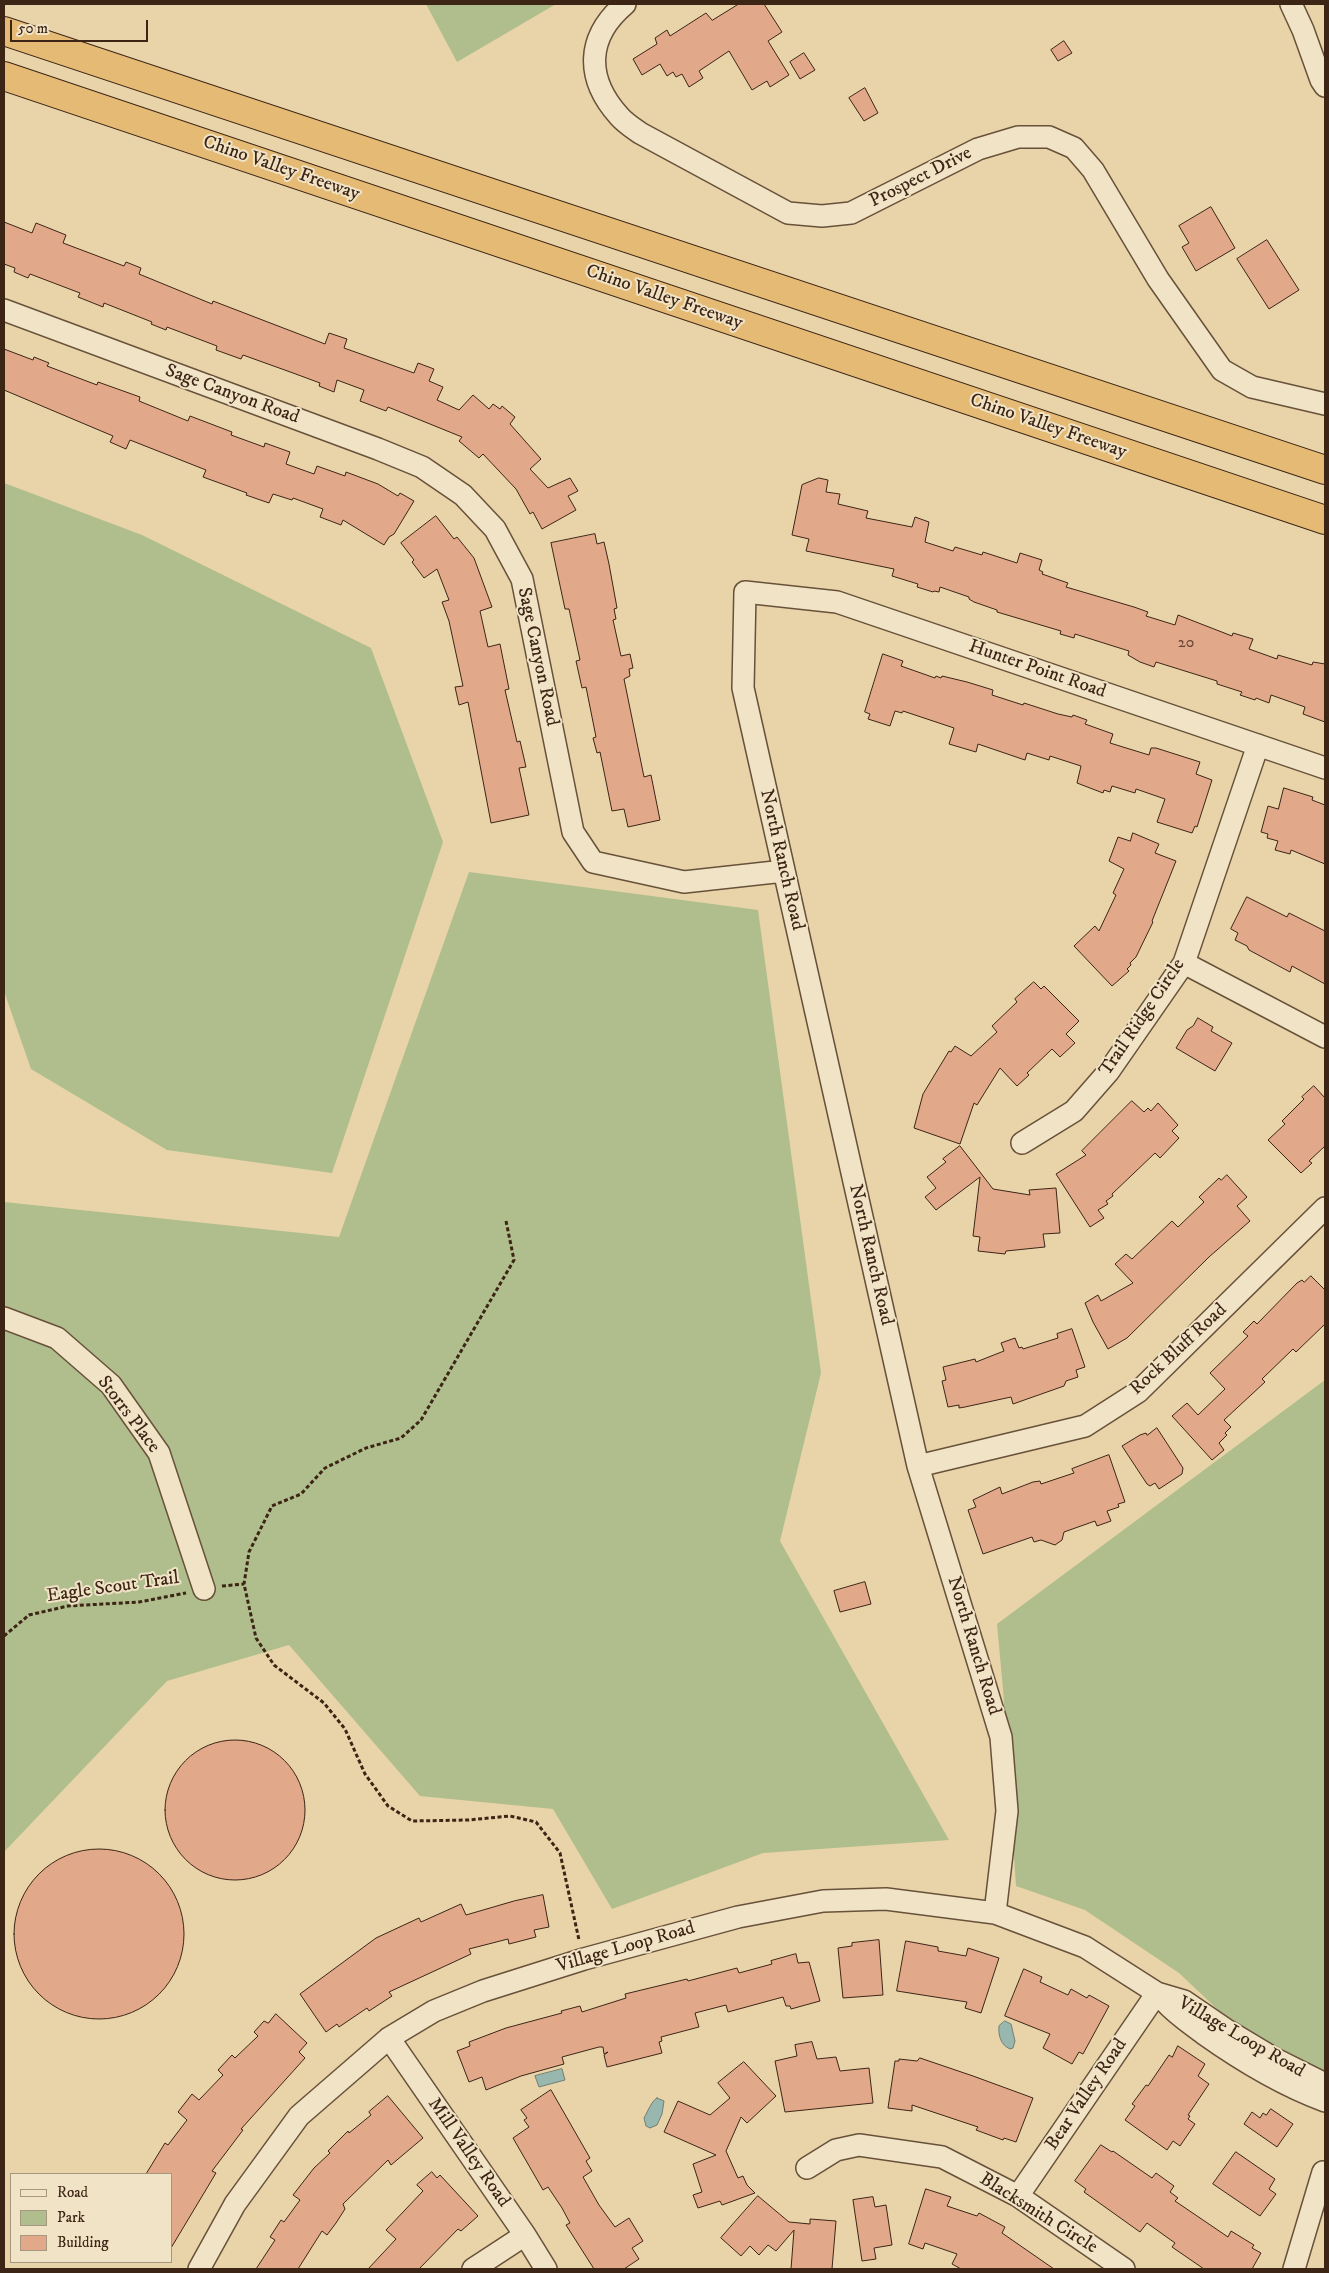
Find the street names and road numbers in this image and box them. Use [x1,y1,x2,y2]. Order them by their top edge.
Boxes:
street label: Chino Valley Freeway [200,131,362,207]
street label: Prospect Drive [866,142,976,214]
street label: Chino Valley Freeway [583,260,745,336]
street label: Sage Canyon Road [162,360,302,430]
street label: Chino Valley Freeway [967,389,1129,465]
street label: Sage Canyon Road [511,586,563,728]
street label: Hunter Point Road [965,636,1109,704]
street label: North Ranch Road [754,787,808,933]
street label: Trail Ridge Circle [1095,955,1191,1081]
street label: North Ranch Road [843,1182,897,1328]
street label: Rock Bluff Road [1126,1299,1232,1401]
street label: Storrs Place [92,1372,164,1458]
street label: Eagle Scout Trail [45,1567,181,1609]
street label: North Ranch Road [941,1574,1005,1718]
street label: Village Loop Road [554,1917,698,1979]
street label: Village Loop Road [1174,1992,1308,2084]
street label: Bear Valley Road [1041,2035,1133,2155]
street label: Mill Valley Road [422,2094,514,2212]
street label: Blacksmith Circle [975,2169,1101,2259]

